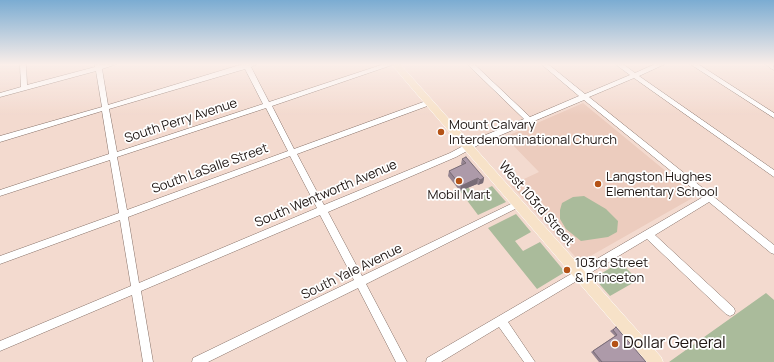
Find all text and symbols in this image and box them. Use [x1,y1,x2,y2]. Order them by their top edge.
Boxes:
street label: South Perry Avenue [123,95,239,147]
place label: Mount Calvary Interdenominational Church [449,117,617,148]
marker: Mount Calvary Interdenominational Church [436,127,446,137]
street label: South LaSalle Street [150,141,270,197]
street label: South Wentworth Avenue [253,157,399,231]
street label: West 103rd Street [495,159,577,249]
place label: Langston Hughes Elementary School [606,169,718,200]
marker: Mobil Mart [454,176,464,186]
marker: Langston Hughes Elementary School [593,179,603,189]
place label: Mobil Mart [427,187,491,203]
street label: South Yale Avenue [299,241,405,303]
place label: 103rd Street & Princeton [575,255,648,286]
marker: 103rd Street & Princeton [562,265,572,275]
place label: Dollar General [623,334,726,354]
marker: Dollar General [610,339,620,349]

